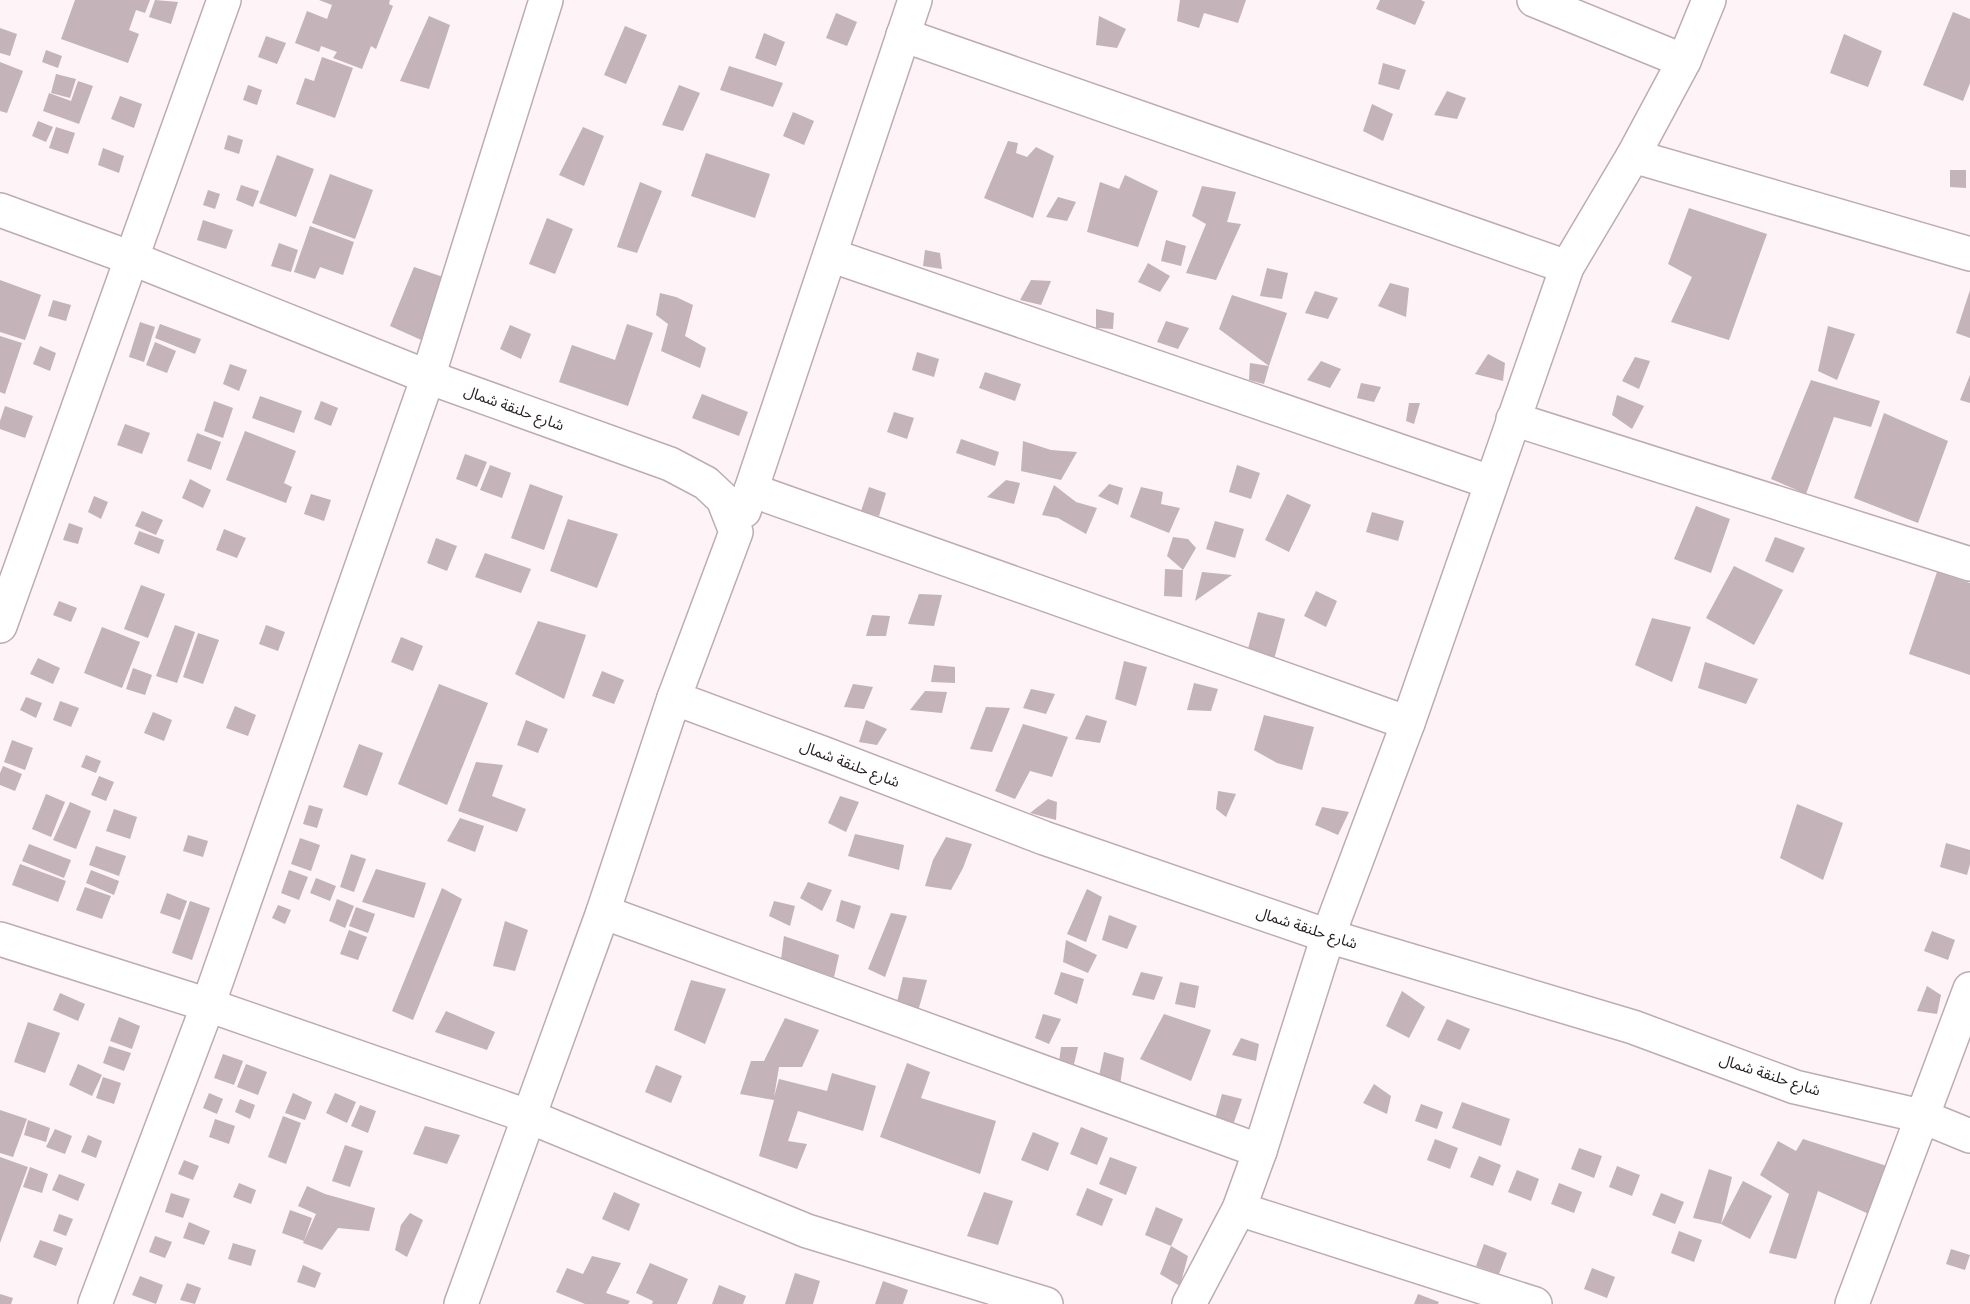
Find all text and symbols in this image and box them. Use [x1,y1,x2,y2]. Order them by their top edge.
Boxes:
street label: شارع حلنقة شمال [460,382,566,437]
street label: شارع حلنقة شمال [797,738,902,794]
street label: شارع حلنقة شمال [1253,904,1360,956]
street label: شارع حلنقة شمال [1716,1051,1823,1103]

